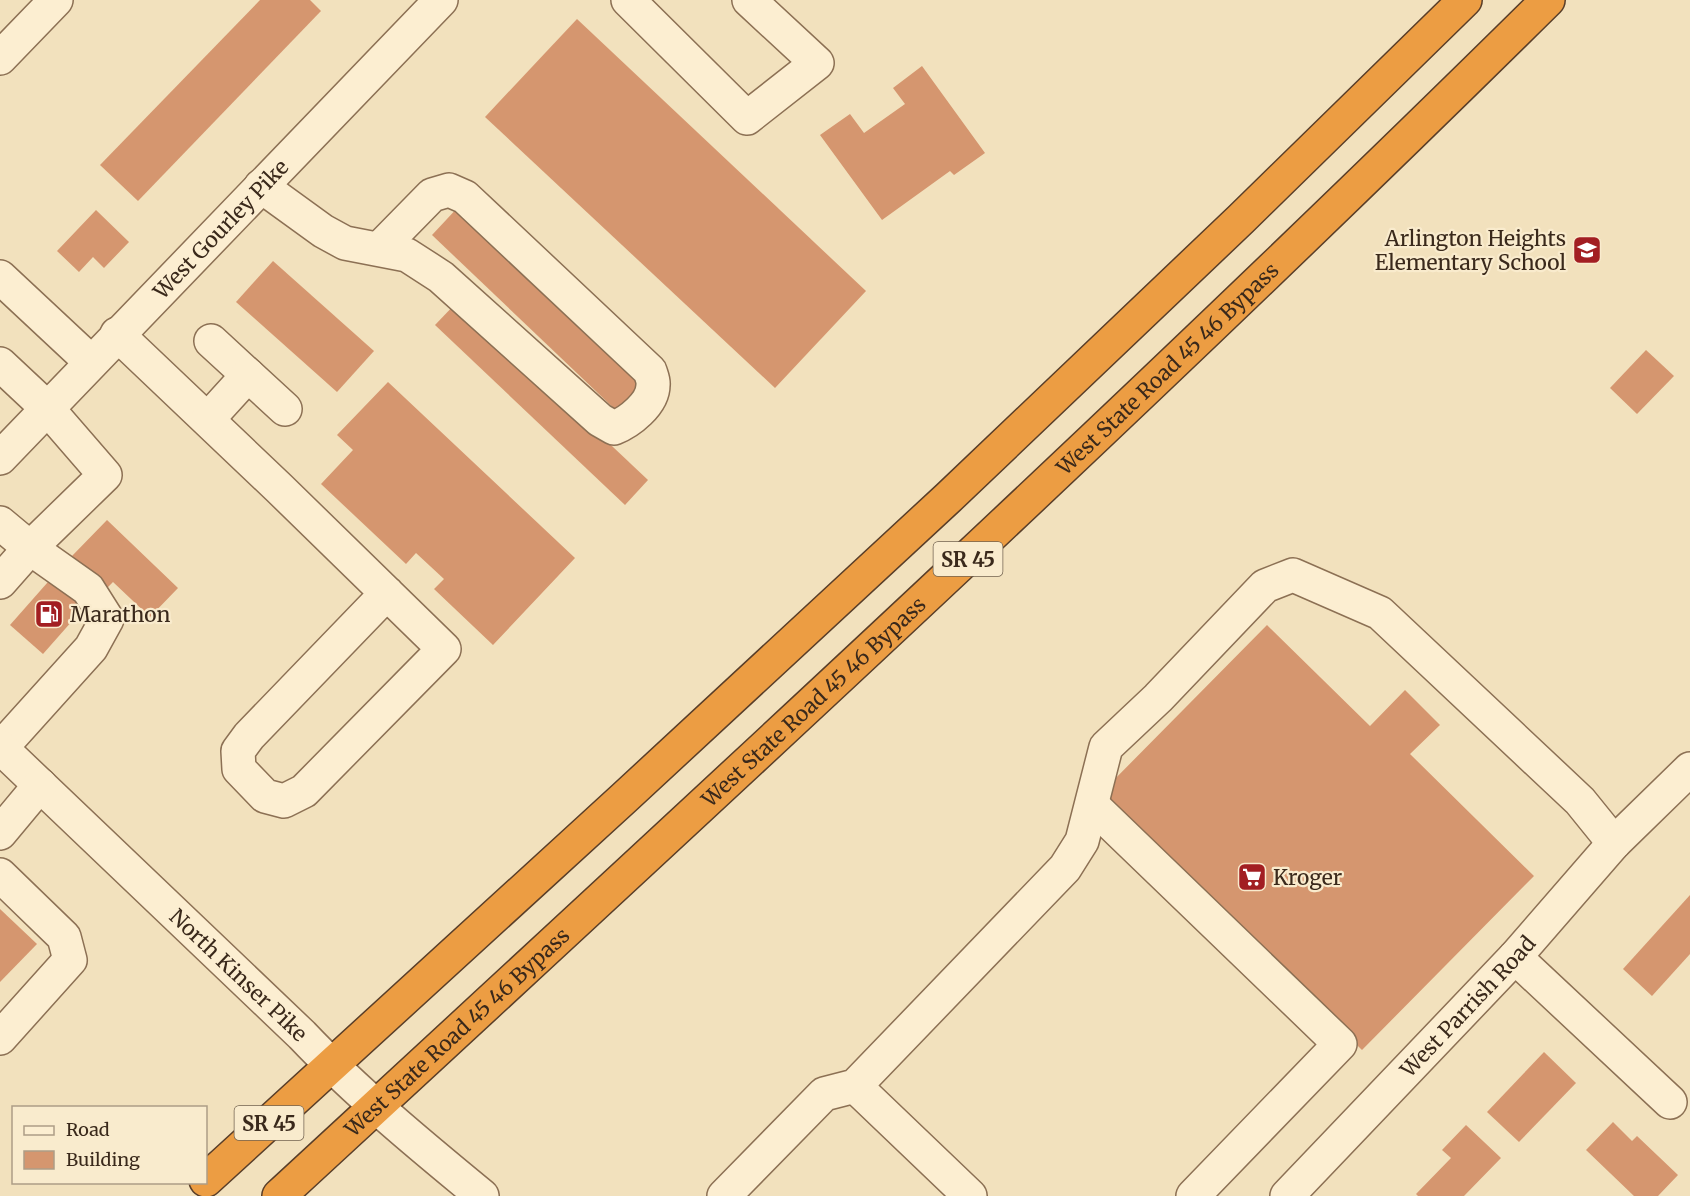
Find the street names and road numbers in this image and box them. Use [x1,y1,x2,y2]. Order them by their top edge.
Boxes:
street label: West Gourley Pike [147,154,294,305]
street label: West State Road 45 46 Bypass [1050,256,1284,481]
road number: SR 45 [934,542,1002,576]
street label: West State Road 45 46 Bypass [695,591,931,813]
street label: North Kinser Pike [164,903,313,1047]
street label: West State Road 45 46 Bypass [338,921,575,1143]
street label: West Parrish Road [1394,930,1541,1083]
road number: SR 45 [234,1106,304,1140]

